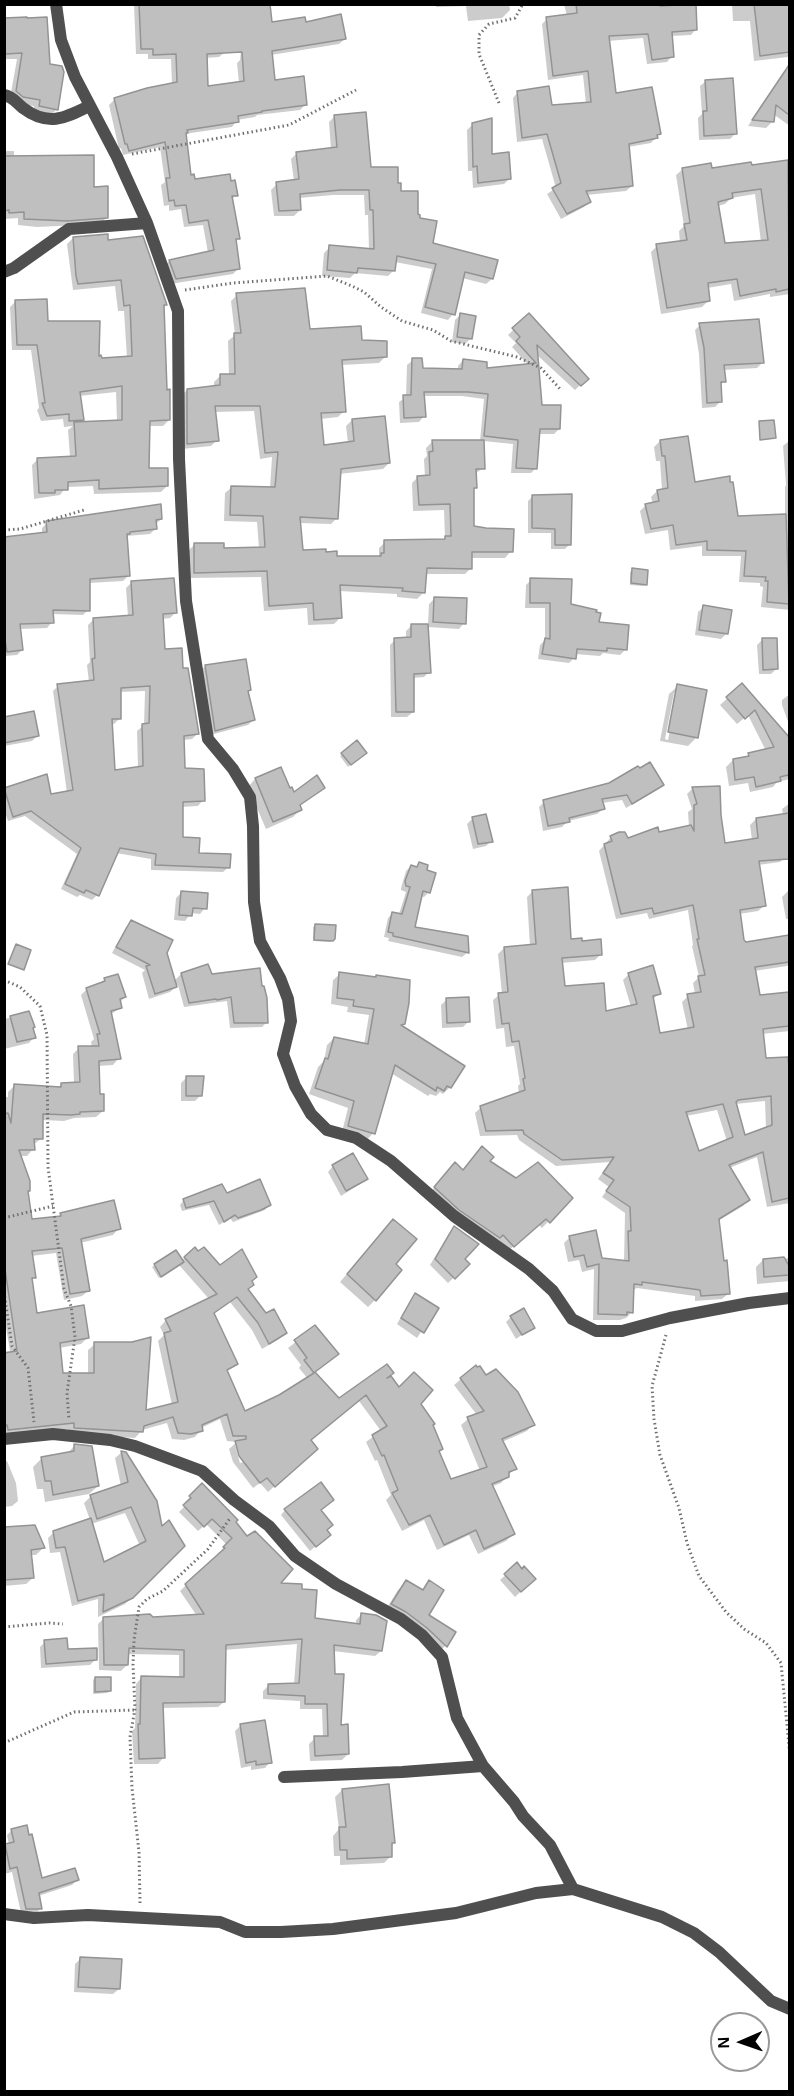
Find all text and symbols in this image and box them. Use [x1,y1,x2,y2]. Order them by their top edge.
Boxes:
north arrow [710,2012,770,2072]
text: N [715,2037,732,2049]

